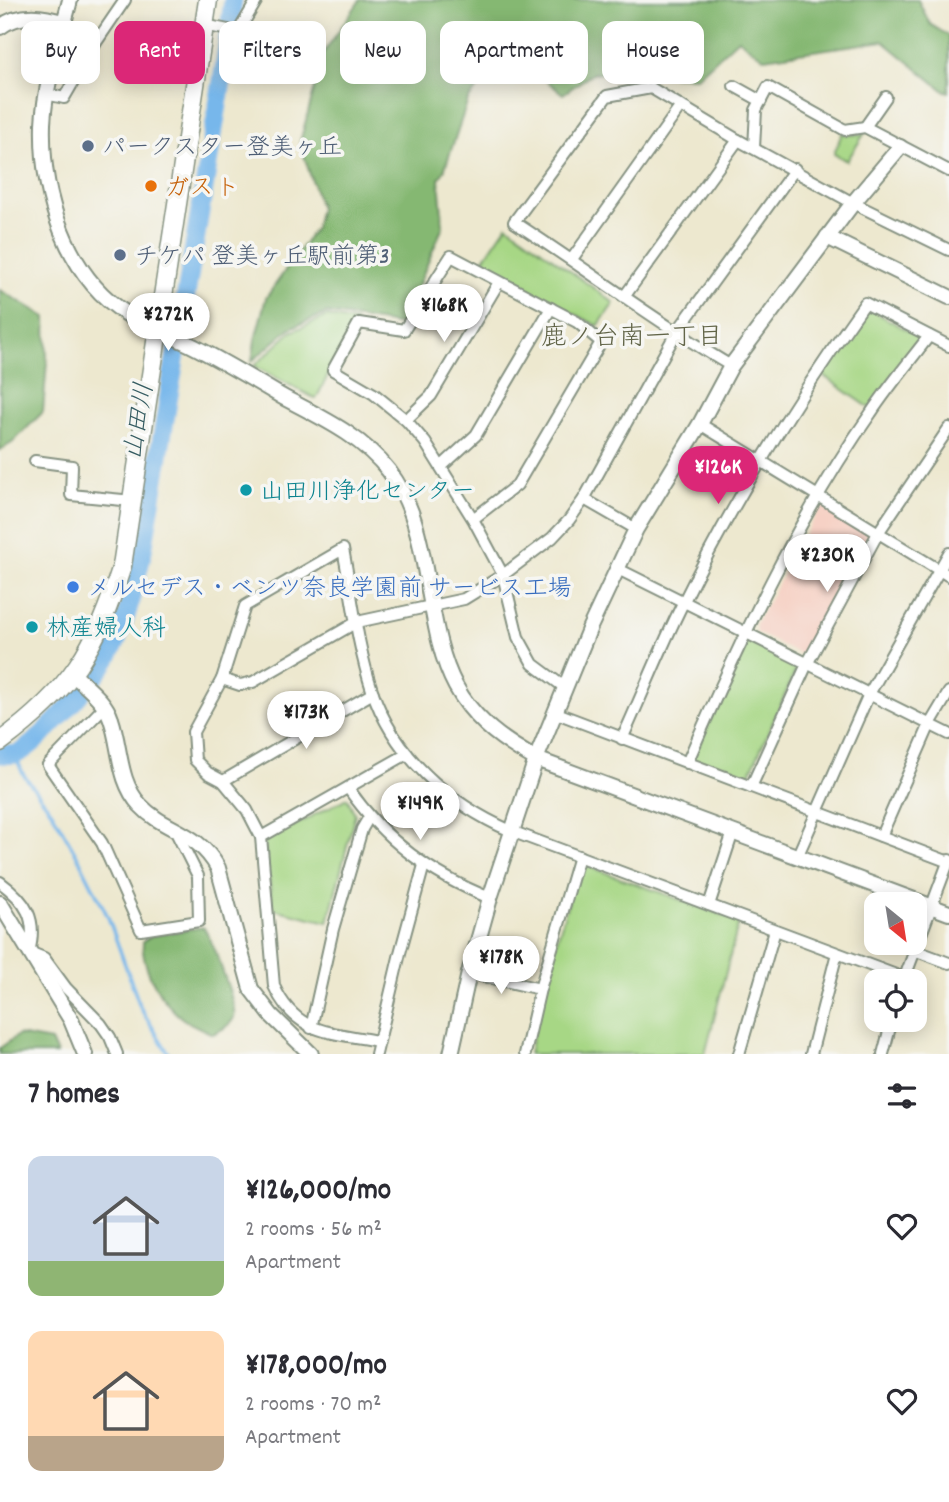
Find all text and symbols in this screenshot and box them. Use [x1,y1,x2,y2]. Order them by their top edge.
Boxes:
chip: Buy [21,21,100,84]
chip: Rent [114,21,205,84]
chip: Filters [219,21,326,84]
chip: New [340,21,426,84]
chip: Apartment [440,21,588,84]
chip: House [602,21,704,84]
place label: パークスター登美ヶ丘 [102,132,342,166]
marker: パークスター登美ヶ丘 [80,138,96,154]
place label: ガスト [165,172,239,206]
marker: ガスト [143,178,159,194]
place label: チケパ 登美ヶ丘駅前第3 [134,241,390,275]
marker: チケパ 登美ヶ丘駅前第3 [112,247,128,263]
pin: ¥168K [395,284,493,344]
text: ¥168K [420,290,468,323]
pin: ¥272K [119,294,217,353]
text: ¥272K [143,299,193,332]
district label: 鹿ノ台南一丁目 [541,320,723,357]
water label: 山田川 [116,380,165,463]
pin: ¥126K [669,447,767,506]
text: ¥126K [694,452,742,485]
place label: 山田川浄化センター [260,476,475,510]
marker: 山田川浄化センター [238,482,254,498]
pin: ¥230K [778,534,876,594]
text: ¥230K [800,540,854,573]
place label: メルセデス・ベンツ奈良学園前 サービス工場 [87,573,572,607]
marker: メルセデス・ベンツ奈良学園前 サービス工場 [65,579,81,595]
place label: 林産婦人科 [46,613,166,647]
marker: 林産婦人科 [24,619,40,635]
pin: ¥173K [257,692,355,751]
text: ¥173K [283,697,329,730]
pin: ¥149K [371,782,469,842]
text: ¥149K [397,788,443,821]
north arrow [864,892,928,956]
map controls [864,892,927,1032]
pin: ¥178K [452,936,550,996]
text: ¥178K [479,942,523,975]
button: locate [864,969,927,1032]
text: 7 homes [28,1075,120,1118]
icon: filters [883,1077,921,1115]
text: ¥126,000/mo [245,1171,391,1214]
icon: home [84,1184,168,1268]
icon: heart [883,1207,921,1245]
text: 2 rooms · 56 m² [245,1214,382,1247]
text: Apartment [245,1247,341,1280]
text: ¥178,000/mo [245,1346,387,1389]
icon: home [84,1359,168,1443]
icon: heart [883,1382,921,1420]
text: 2 rooms · 70 m² [245,1389,381,1422]
text: Apartment [245,1422,341,1455]

